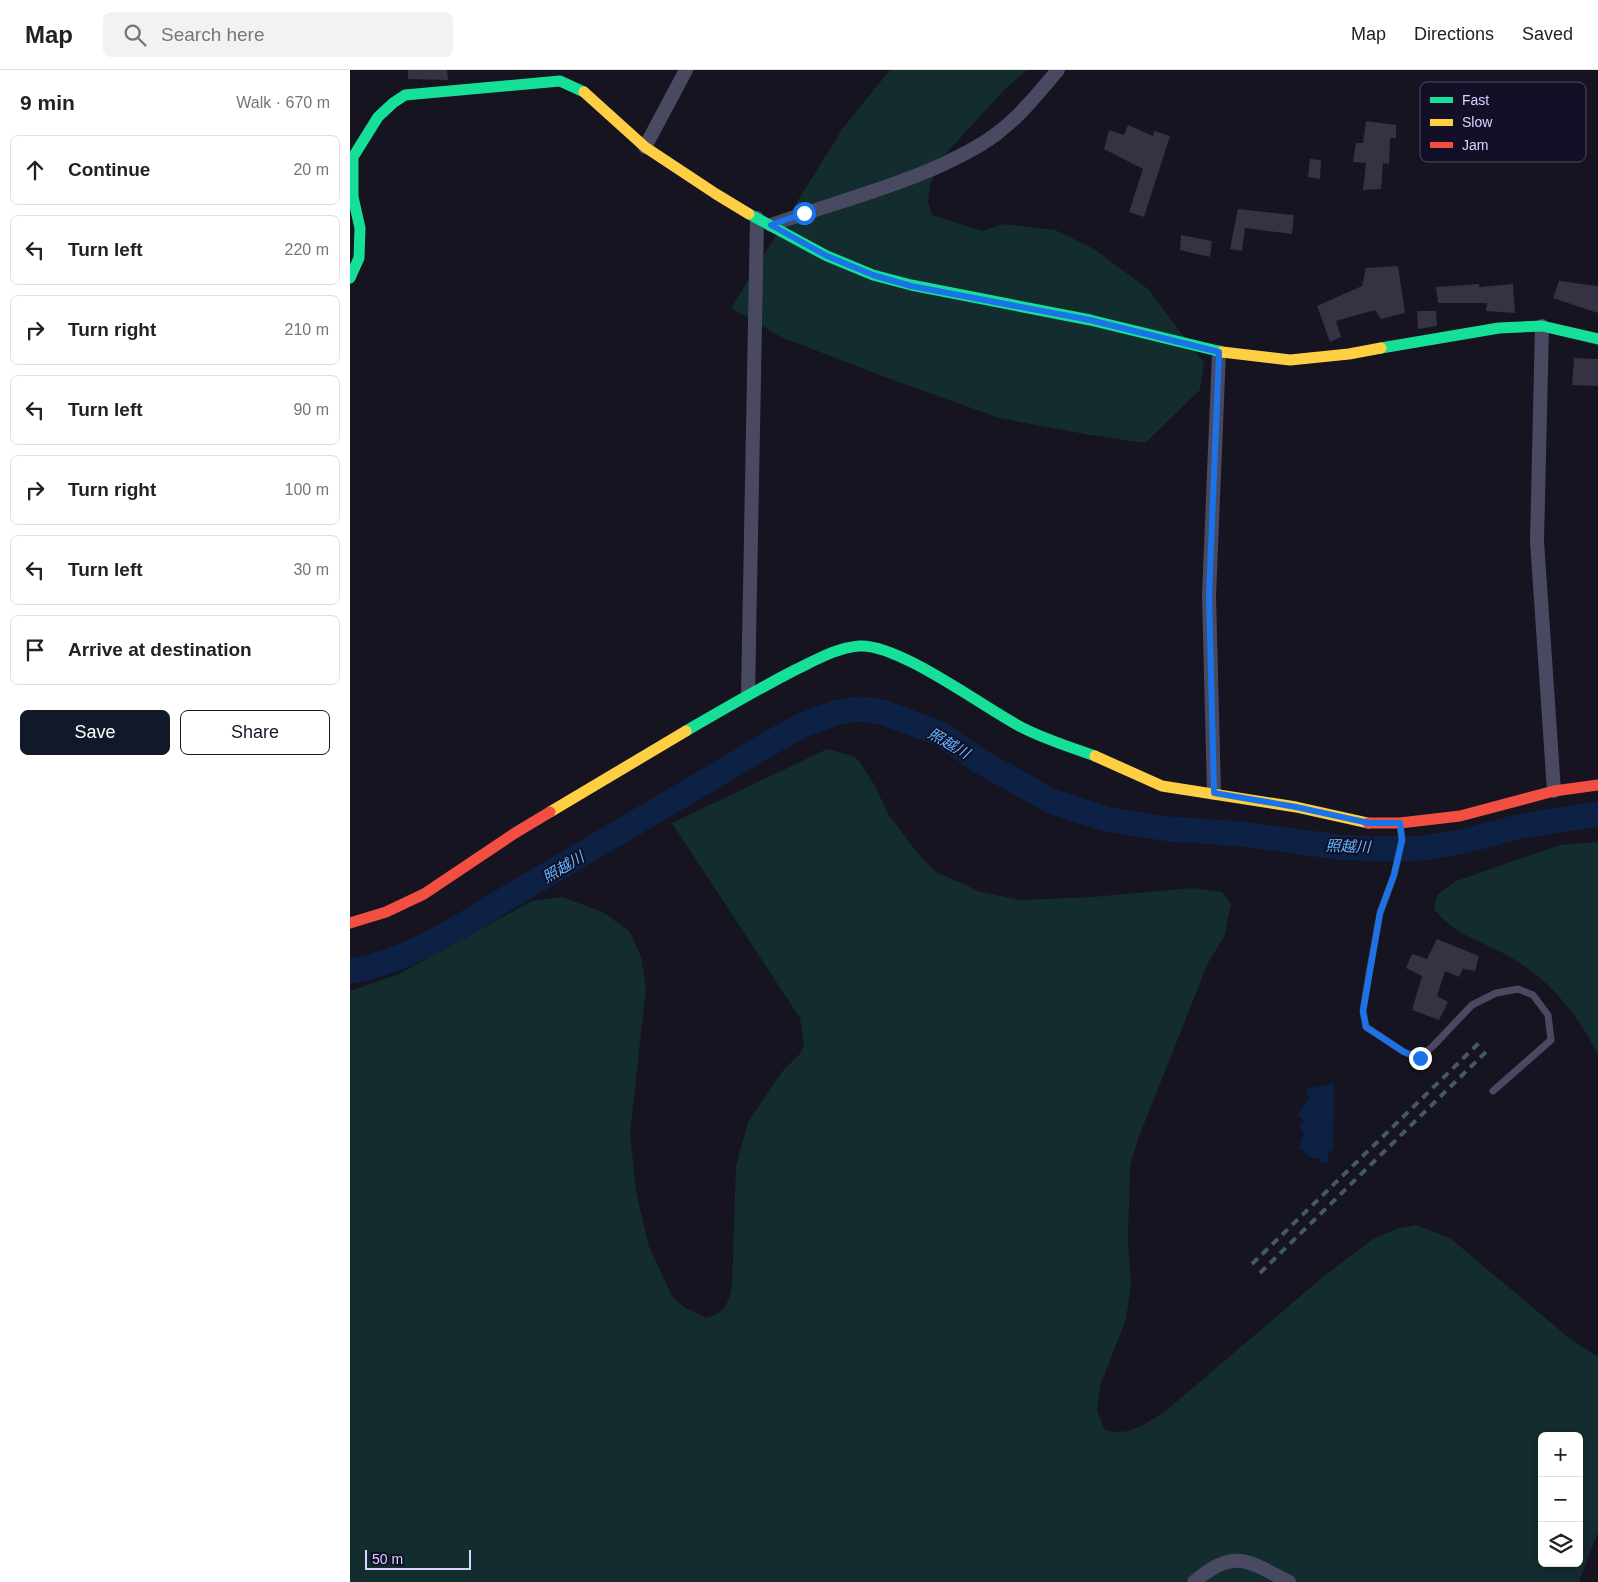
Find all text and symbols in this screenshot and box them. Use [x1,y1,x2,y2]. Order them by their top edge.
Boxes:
search box [103,12,453,57]
text: Map [25,21,73,48]
icon: search [121,21,149,49]
text: Search here [161,24,265,45]
text: Map [1351,24,1386,44]
text: Directions [1414,24,1494,44]
text: Saved [1522,24,1573,44]
legend [1420,82,1586,162]
text: 9 min [20,91,75,114]
text: Fast [1462,92,1489,108]
text: Walk · 670 m [236,94,330,111]
text: Slow [1462,114,1493,130]
text: Jam [1462,137,1488,153]
icon: ahead [21,156,49,184]
text: Continue [68,159,150,180]
text: 20 m [293,161,329,178]
route start [793,202,816,225]
icon: left [21,236,49,264]
text: Turn left [68,239,143,260]
text: 220 m [285,241,329,258]
icon: right [21,316,49,344]
text: Turn right [68,319,156,340]
text: 210 m [285,321,329,338]
icon: left [21,396,49,424]
text: Turn left [68,399,143,420]
text: 90 m [293,401,329,418]
icon: right [21,476,49,504]
text: Turn right [68,479,156,500]
text: 100 m [285,481,329,498]
icon: left [21,556,49,584]
text: Turn left [68,559,143,580]
text: 30 m [293,561,329,578]
icon: arrive [21,636,49,664]
text: Arrive at destination [68,639,252,660]
button: Save [20,710,170,755]
button: Share [180,710,330,755]
water label: 照越川 [925,724,974,763]
water label: 照越川 [1325,837,1373,855]
water label: 照越川 [539,847,588,886]
route end [1409,1047,1432,1070]
map controls [1538,1432,1583,1567]
button: + [1538,1432,1583,1477]
button: − [1538,1477,1583,1522]
button: layers [1538,1522,1583,1567]
scale bar [365,1547,471,1570]
text: 50 m [372,1551,403,1567]

